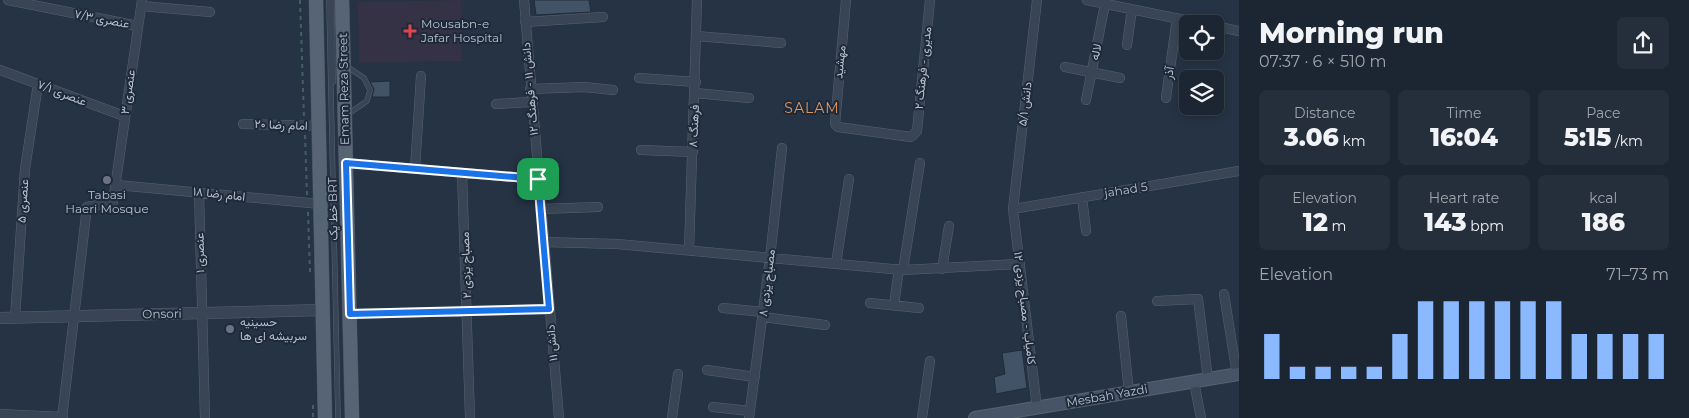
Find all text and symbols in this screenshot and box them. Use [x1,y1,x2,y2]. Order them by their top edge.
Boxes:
street label: عنصری ۷/۳ [73,6,131,32]
map controls [1179,15,1224,115]
button: locate [1179,15,1224,60]
place label: Mousabn-e Jafar Hospital [420,16,502,45]
text: Morning run [1259,16,1444,50]
button: share [1617,17,1669,69]
marker: Mousabn-e Jafar Hospital [403,24,417,38]
street label: مدیری - فرهنگ ۲ [911,26,935,110]
street label: Emam Reza Street [335,33,352,145]
street label: دانش ۱۱ - فرهنگ ۱۲ [518,41,542,136]
street label: لاله [1087,42,1104,61]
street label: مهشید [830,45,850,79]
text: 07:37 · 6 × 510 m [1259,52,1387,71]
street label: آذر [1160,64,1178,81]
street label: عنصری ۳ [117,69,139,115]
button: layers [1179,70,1224,115]
street label: عنصری ۷/۱ [35,76,89,110]
street label: دانش ۵/۱ [1014,81,1036,127]
district label: SALAM [784,99,840,117]
street label: فرهنگ ۸ [685,104,703,148]
text: Distance [1294,104,1355,122]
text: Time [1446,104,1482,122]
text: Pace [1586,104,1620,122]
street label: امام رضا ۲۰ [254,116,308,134]
text: 3.06 [1284,122,1339,152]
text: 16:04 [1430,122,1498,152]
text: 5:15 [1564,122,1611,152]
text: km [1339,132,1366,150]
text: /km [1611,132,1643,150]
pin [517,158,559,200]
icon: arrive [524,165,552,193]
marker: Tabasi Haeri Mosque [101,174,113,186]
street label: خط یک BRT [324,177,341,241]
street label: عنصری ۵ [13,179,33,223]
street label: jahad 5 [1101,179,1149,201]
street label: امام رضا ۱۸ [192,183,246,205]
place label: Tabasi Haeri Mosque [65,187,149,216]
text: Elevation [1292,189,1357,207]
text: Heart rate [1429,189,1499,207]
text: kcal [1589,189,1617,207]
text: 12 [1303,207,1328,237]
text: 143 [1424,207,1467,237]
text: 186 [1582,207,1625,237]
text: m [1328,217,1346,235]
text: bpm [1467,217,1504,235]
street label: مصباح یزدی ۲ [457,231,476,299]
street label: عنصری ۱ [192,233,208,273]
street label: مصباح یزدی ۸ [755,249,780,318]
street label: کامیاب - مصباح یزدی ۱۲ [1009,251,1040,366]
text: Elevation [1259,265,1333,284]
text: 71–73 m [1606,265,1669,284]
street label: Onsori [142,306,182,321]
place label: حسینیه سربیشه ای ها [240,314,307,344]
marker: حسینیه سربیشه ای ها [224,323,236,335]
street label: دانش ۱۱ [542,324,562,362]
street label: Mesbah Yazdi [1065,381,1149,410]

